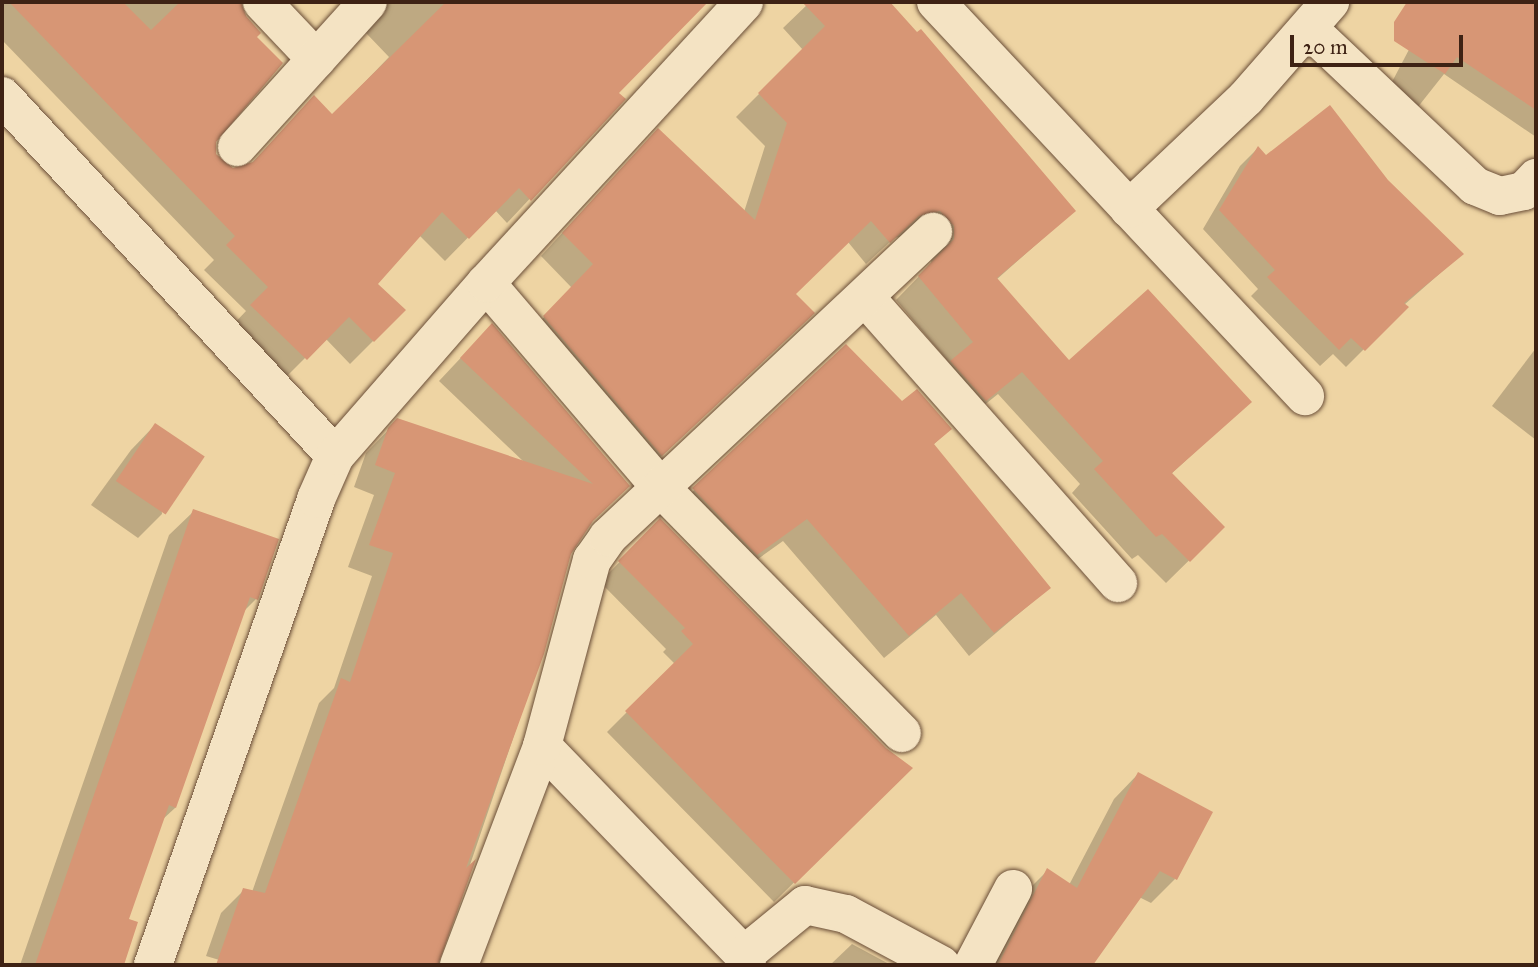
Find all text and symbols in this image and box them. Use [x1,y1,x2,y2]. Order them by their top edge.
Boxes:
scale bar [1293,21,1466,65]
text: 20 m [1303,34,1348,60]

